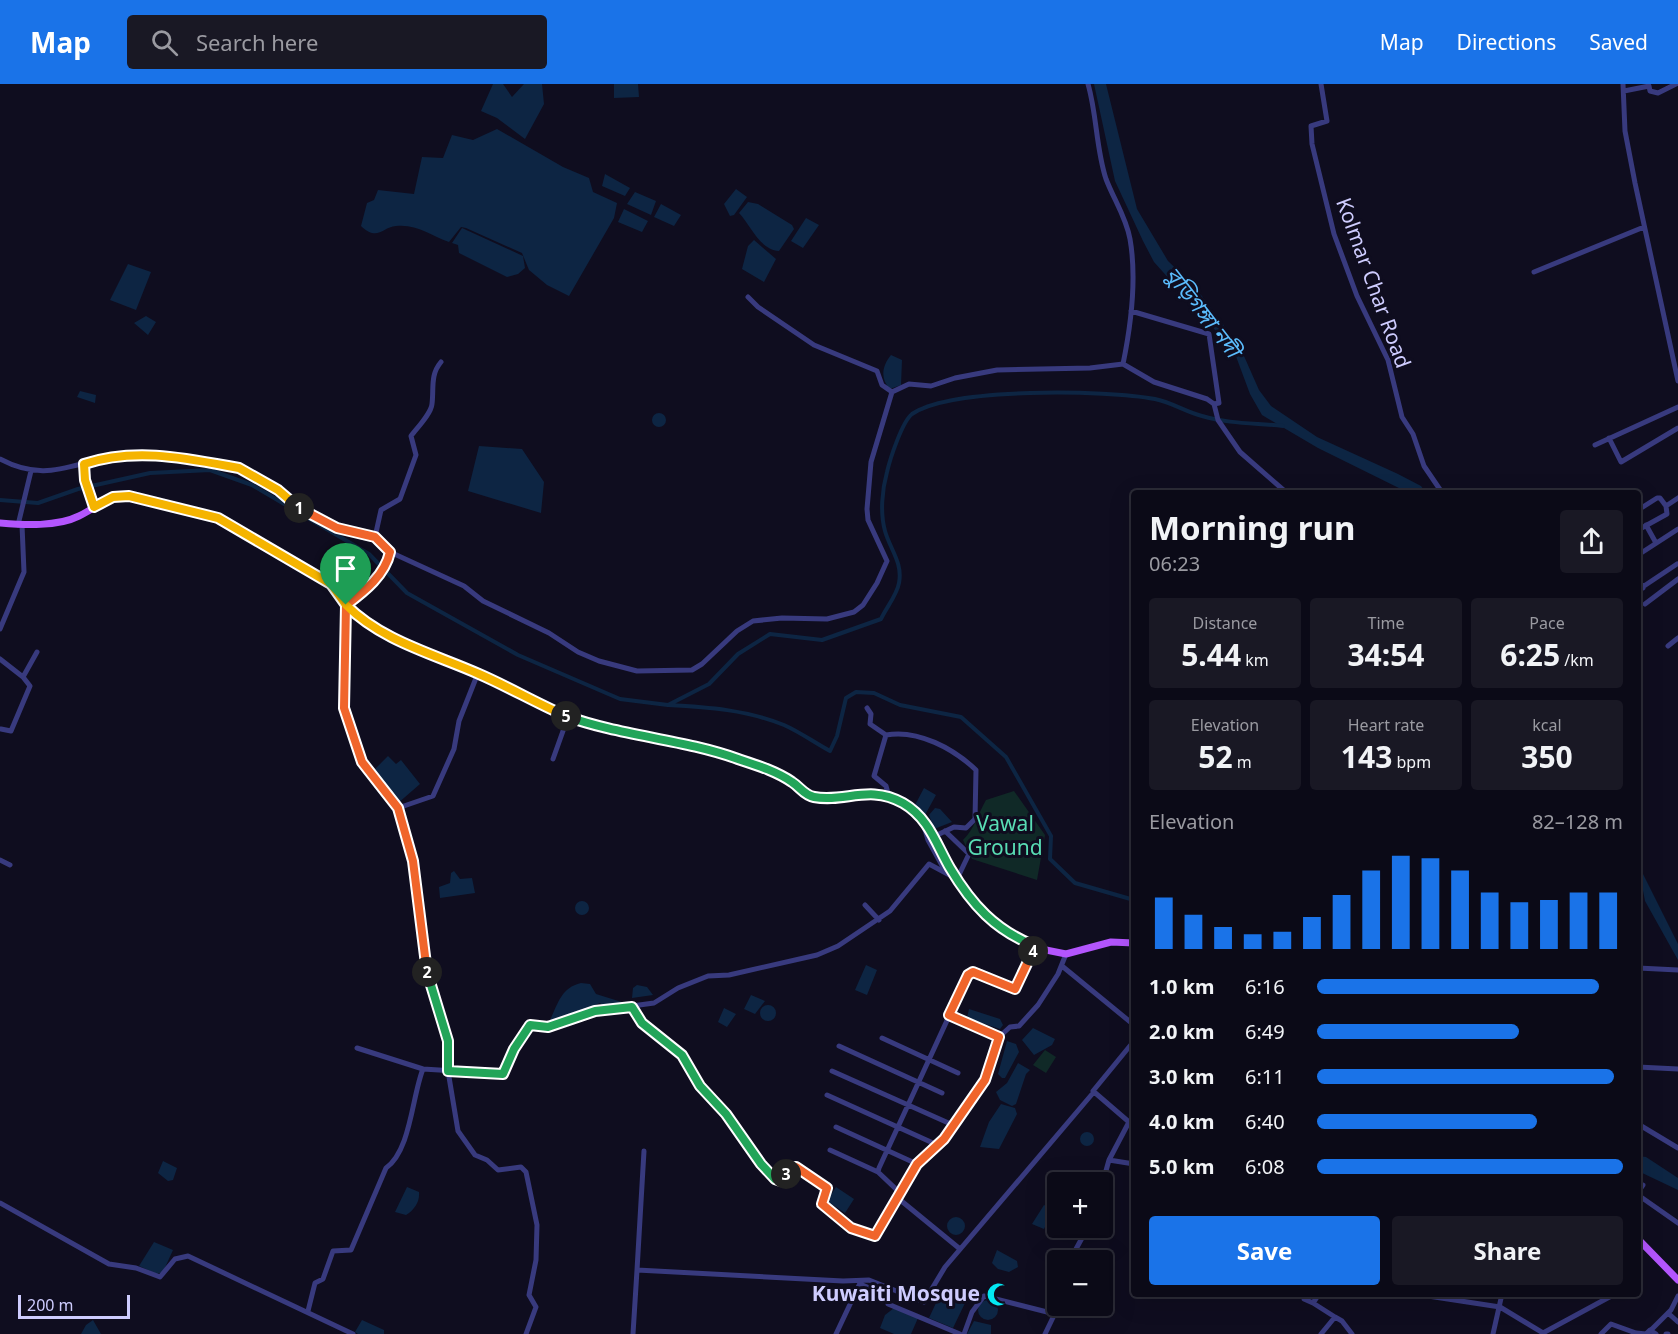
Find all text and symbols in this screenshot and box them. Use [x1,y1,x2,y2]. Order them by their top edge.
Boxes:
search box [127,15,547,69]
text: Map [30,23,91,61]
icon: search [148,26,181,59]
text: Search here [196,27,318,57]
text: Map [1380,28,1424,56]
text: Directions [1457,28,1556,56]
text: Saved [1589,28,1648,56]
street label: Kolmar Char Road [1330,194,1418,372]
water label: বুড়িগঙ্গা নদী [1159,260,1251,366]
pin: 1 [284,493,314,523]
text: 1 [294,497,304,519]
text: Morning run [1149,505,1355,550]
button: share [1560,510,1623,573]
pin [320,543,371,605]
text: 06:23 [1149,550,1200,577]
icon: arrive [329,552,362,585]
text: Distance [1193,612,1257,634]
text: Time [1367,612,1405,634]
text: Pace [1529,612,1565,634]
text: 5.44 [1181,634,1241,675]
text: 34:54 [1347,634,1425,675]
text: 6:25 [1500,634,1560,675]
text: km [1241,649,1269,671]
text: /km [1560,649,1594,671]
pin: 5 [551,701,581,731]
text: 5 [561,705,571,727]
text: Elevation [1191,714,1259,736]
text: Heart rate [1348,714,1424,736]
text: kcal [1532,714,1562,736]
text: 52 [1198,736,1233,777]
text: 143 [1341,736,1392,777]
text: 350 [1521,736,1573,777]
text: m [1233,751,1252,773]
text: bpm [1392,751,1431,773]
text: Elevation [1149,808,1234,835]
text: 82–128 m [1532,808,1623,835]
park label: Vawal Ground [967,809,1043,861]
pin: 4 [1018,936,1048,966]
text: 4 [1028,940,1038,962]
pin: 2 [412,957,442,987]
text: 2 [422,961,432,983]
text: 1.0 km [1149,973,1215,1000]
text: 6:16 [1245,973,1285,1000]
text: 2.0 km [1149,1018,1215,1045]
text: 6:49 [1245,1018,1285,1045]
text: 3.0 km [1149,1063,1215,1090]
text: 6:11 [1245,1063,1285,1090]
text: 4.0 km [1149,1108,1215,1135]
text: 6:40 [1245,1108,1285,1135]
text: 5.0 km [1149,1153,1215,1180]
text: 6:08 [1245,1153,1285,1180]
pin: 3 [771,1159,801,1189]
text: 3 [781,1163,791,1185]
map controls [1047,1172,1113,1316]
button: + [1047,1172,1113,1238]
button: Save [1149,1216,1380,1285]
button: Share [1392,1216,1623,1285]
button: − [1047,1250,1113,1316]
place label: Kuwaiti Mosque [812,1279,980,1307]
mosque icon: Kuwaiti Mosque [985,1281,1011,1307]
scale bar [18,1292,130,1320]
text: 200 m [27,1294,74,1316]

